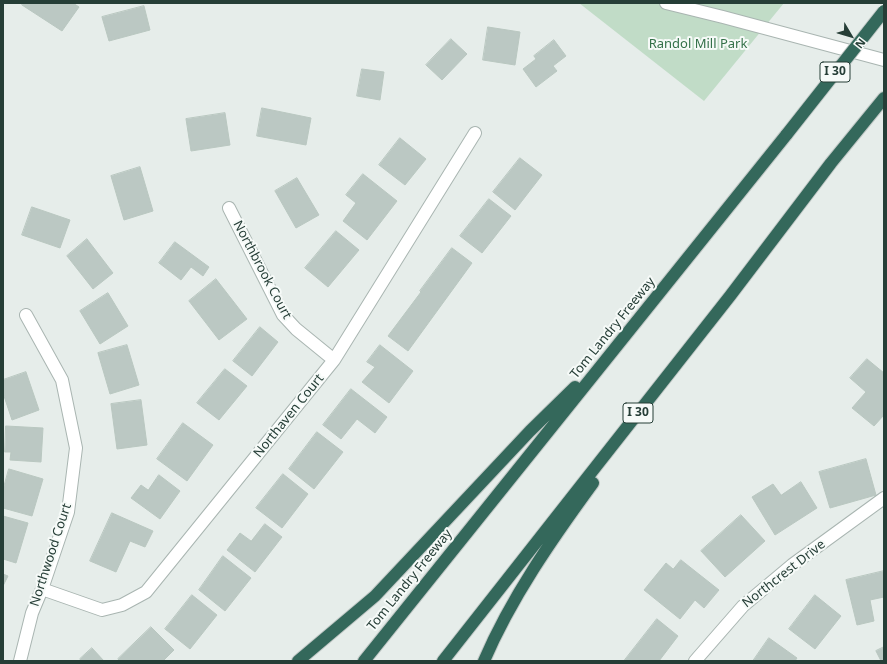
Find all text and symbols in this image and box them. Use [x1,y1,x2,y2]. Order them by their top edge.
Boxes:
north arrow [831,16,871,56]
park label: Randol Mill Park [649,36,747,52]
text: N [852,36,870,52]
road number: I 30 [820,62,850,82]
street label: Northbrook Court [229,218,295,322]
street label: Tom Landry Freeway [567,274,659,382]
street label: Northaven Court [251,371,327,461]
road number: I 30 [623,403,653,423]
street label: Northwood Court [27,502,75,608]
street label: Tom Landry Freeway [364,526,456,634]
street label: Northcrest Drive [739,537,829,611]

